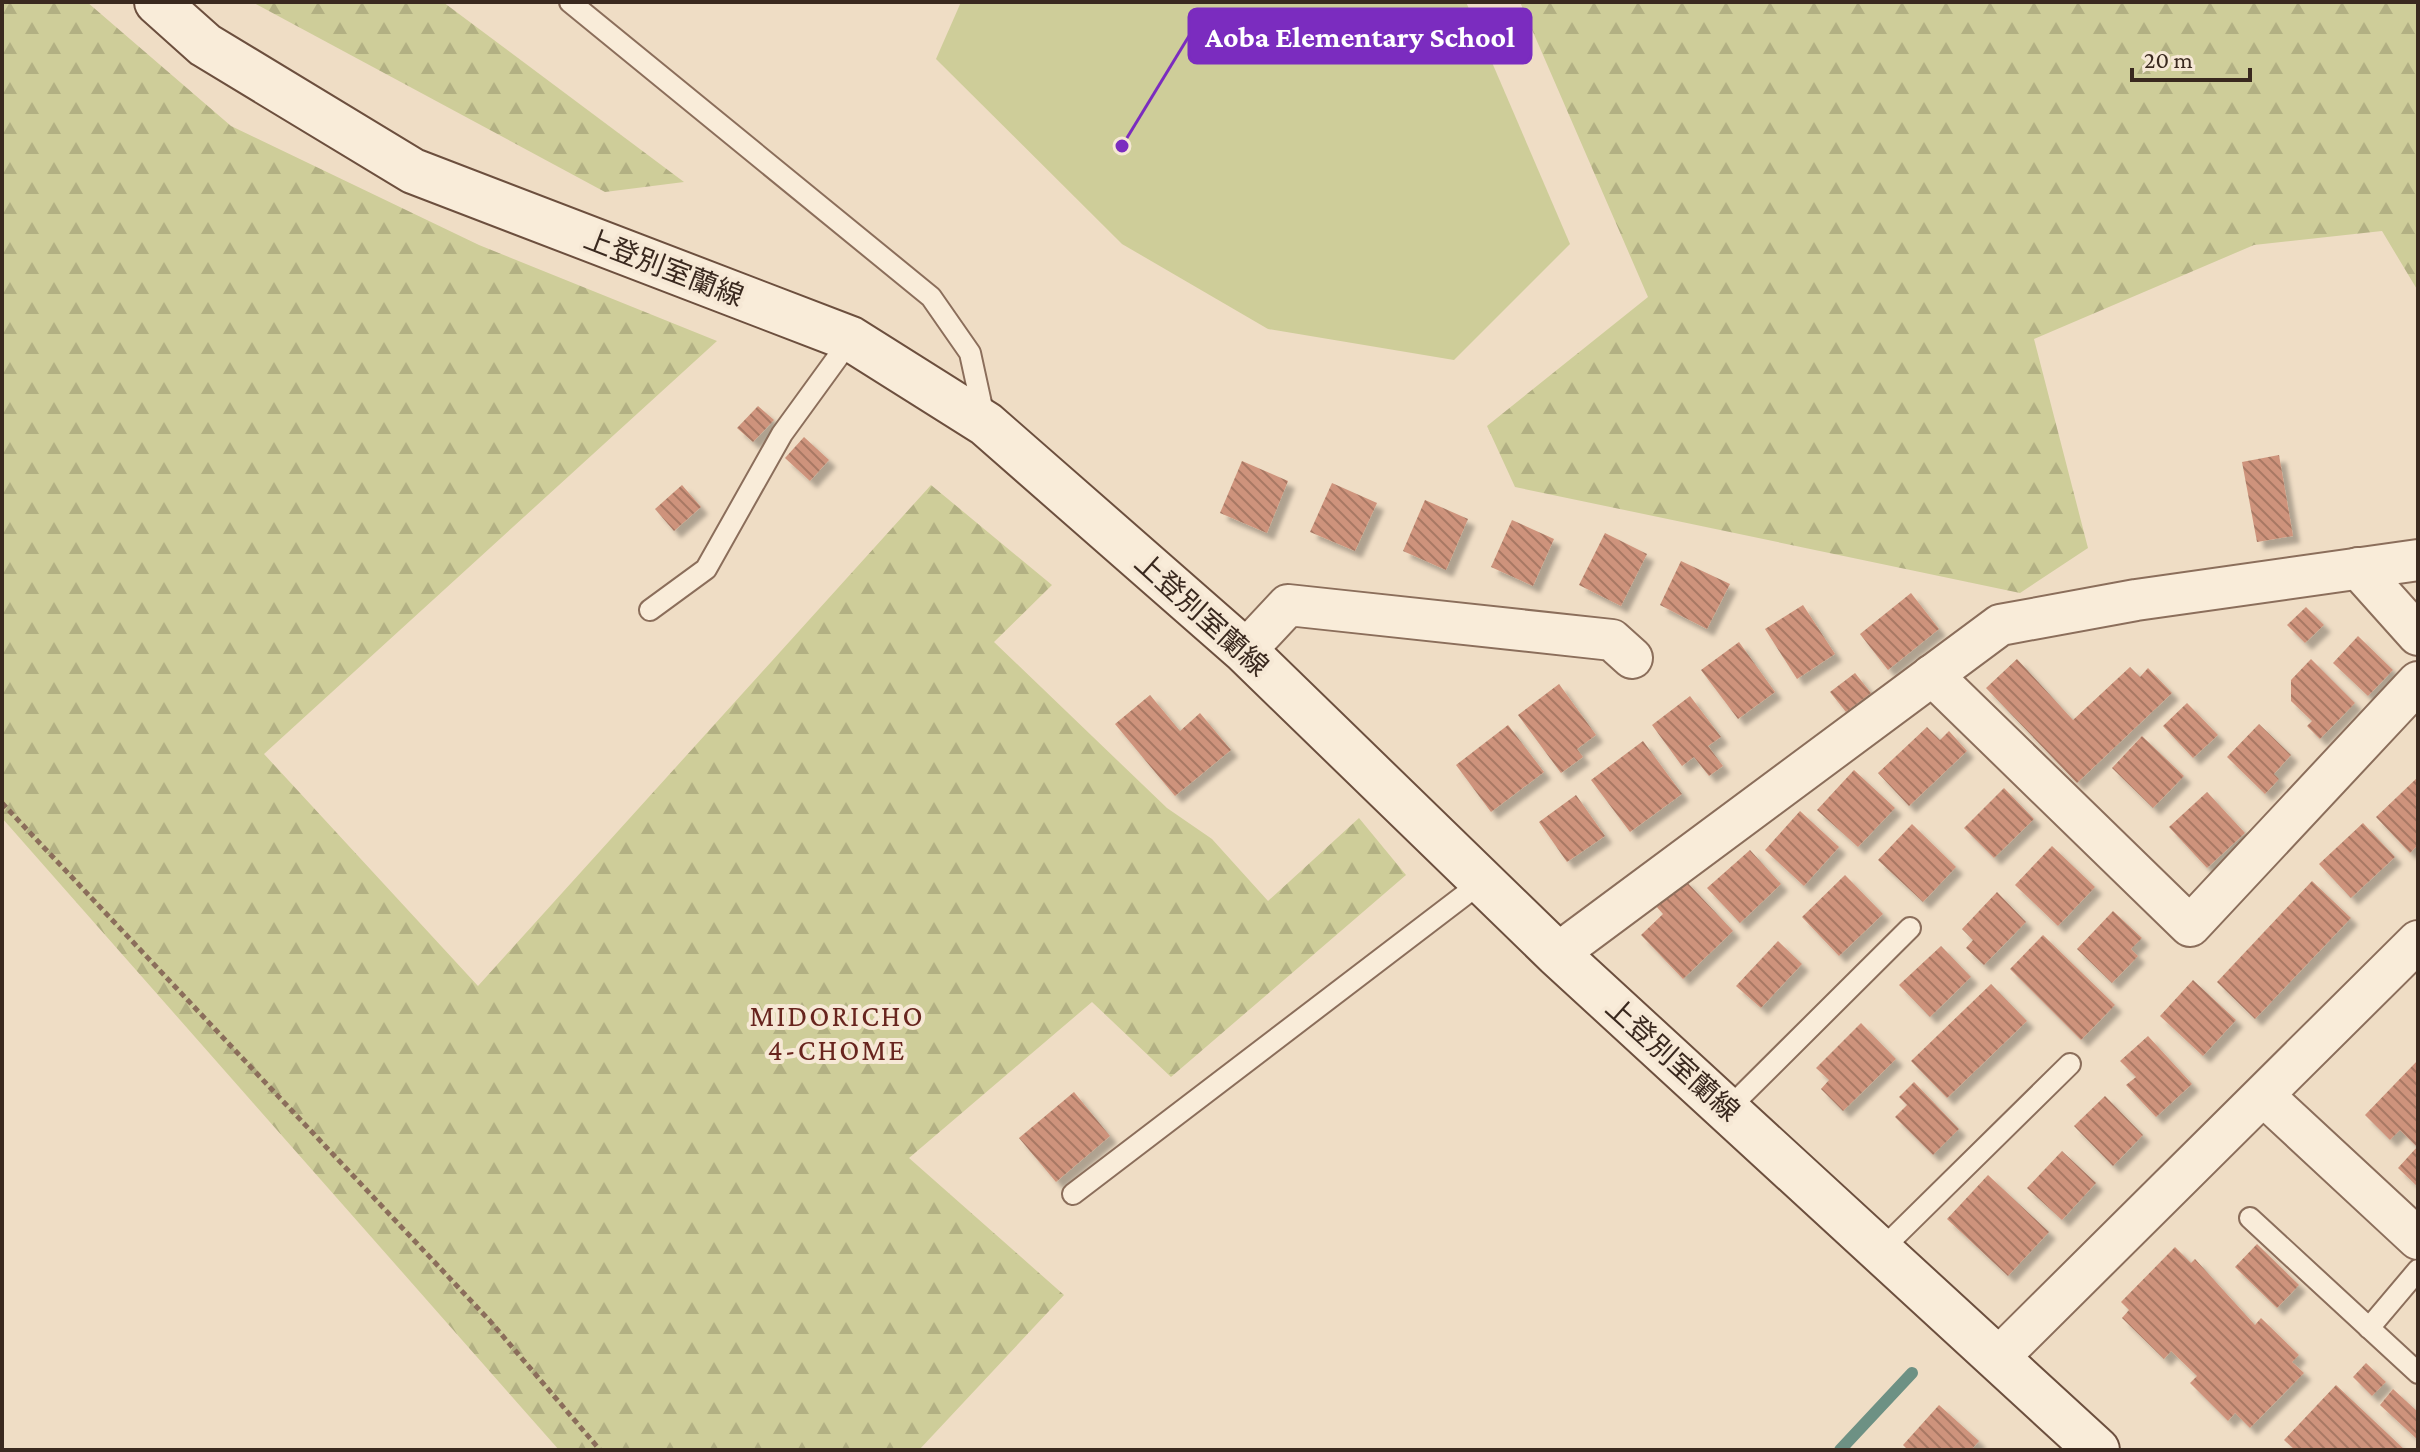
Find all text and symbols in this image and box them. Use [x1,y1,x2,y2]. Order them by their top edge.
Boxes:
callout: Aoba Elementary School [1189,9,1531,63]
text: Aoba Elementary School [1204,20,1515,53]
scale bar [2132,32,2250,82]
text: 20 m [2144,46,2193,73]
street label: 上登別室蘭線 [580,223,748,312]
street label: 上登別室蘭線 [1129,547,1274,682]
street label: 上登別室蘭線 [1600,992,1745,1127]
district label: MIDORICHO 4-CHOME [749,999,925,1066]

